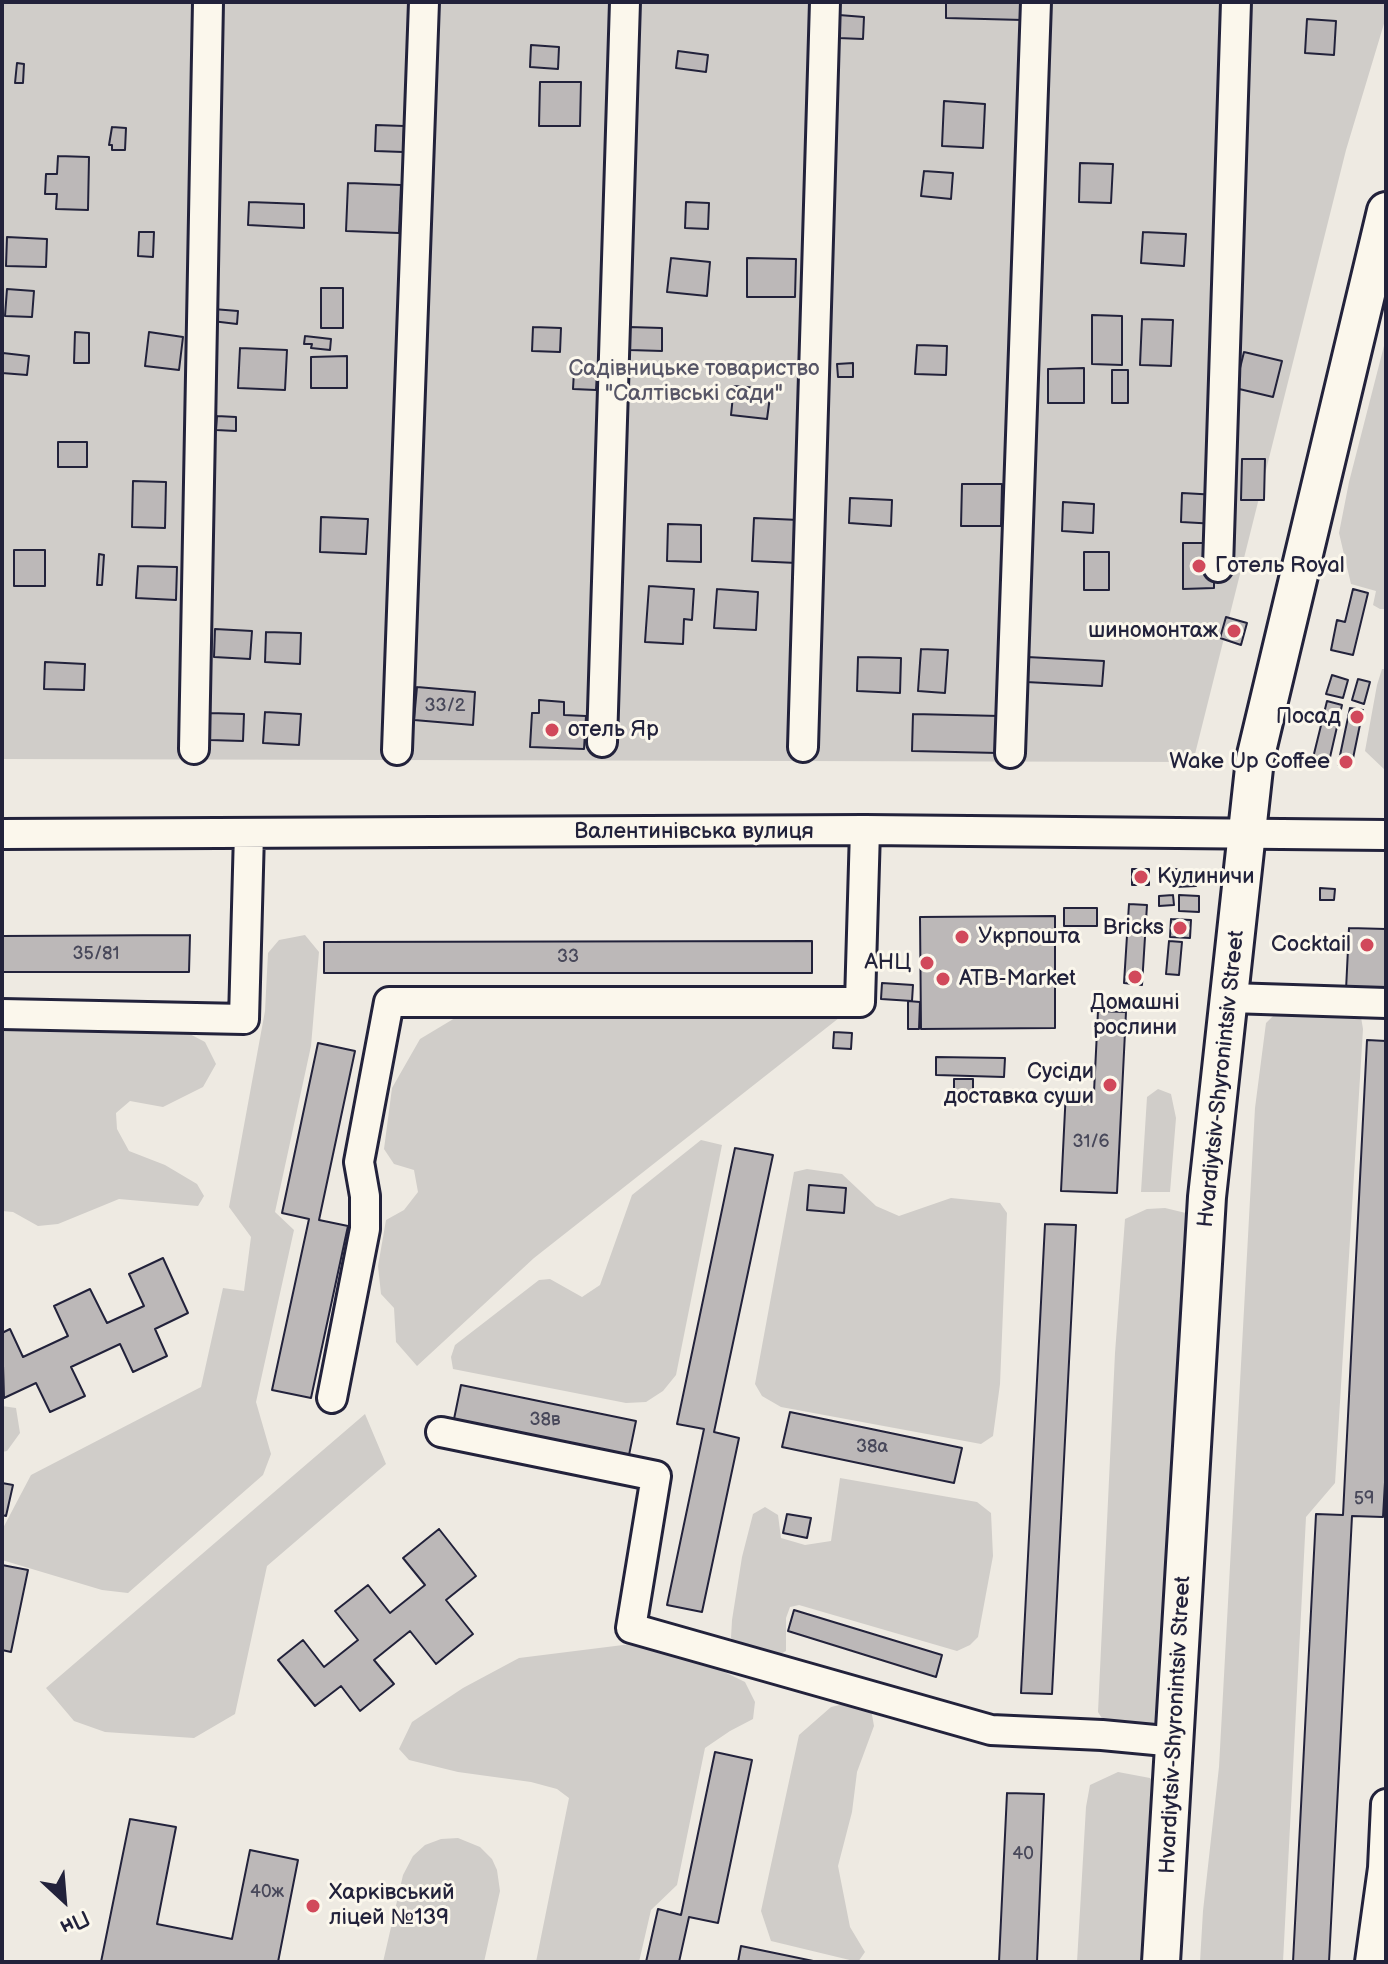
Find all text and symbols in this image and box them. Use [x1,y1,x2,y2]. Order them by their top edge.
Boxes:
park label: Садівницьке товариство "Салтівські сади" [568,356,820,408]
place label: Готель Royal [1215,553,1345,579]
marker: Готель Royal [1190,557,1208,575]
place label: шиномонтаж [1088,618,1218,644]
marker: шиномонтаж [1225,622,1243,640]
house number: 33/2 [425,695,465,717]
place label: Посад [1276,704,1341,730]
marker: Посад [1348,708,1366,726]
place label: отель Яр [568,717,659,743]
marker: отель Яр [543,721,561,739]
place label: Wake Up Coffee [1169,749,1330,775]
marker: Wake Up Coffee [1337,753,1355,771]
street label: Валентинівська вулиця [574,819,814,845]
place label: Кулиничи [1157,864,1254,890]
marker: Кулиничи [1132,868,1150,886]
place label: Bricks [1102,915,1164,941]
marker: Bricks [1171,919,1189,937]
place label: Укрпошта [978,924,1080,950]
marker: Укрпошта [953,928,971,946]
street label: Hvardiytsiv-Shyronintsiv Street [1193,929,1251,1229]
place label: Cocktail [1271,932,1351,958]
marker: Cocktail [1358,936,1376,954]
house number: 35/81 [73,943,119,965]
house number: 33 [557,946,579,968]
place label: АНЦ [864,950,911,976]
marker: АНЦ [918,954,936,972]
place label: ATB-Market [959,966,1076,992]
marker: Домашні рослини [1126,968,1144,986]
marker: ATB-Market [934,970,952,988]
place label: Домашні рослини [1090,990,1180,1042]
place label: Сусіди доставка суши [944,1059,1094,1110]
marker: Сусіди доставка суши [1101,1076,1119,1094]
house number: 31/6 [1072,1131,1110,1153]
house number: 38в [530,1409,560,1431]
house number: 38а [856,1436,888,1458]
house number: 59 [1354,1488,1374,1510]
street label: Hvardiytsiv-Shyronintsiv Street [1155,1575,1197,1875]
house number: 40 [1012,1843,1034,1865]
north arrow [24,1860,104,1940]
place label: Харківський ліцей №139 [329,1880,455,1932]
house number: 40ж [250,1881,284,1903]
marker: Харківський ліцей №139 [304,1897,322,1915]
text: Пн [56,1903,94,1941]

